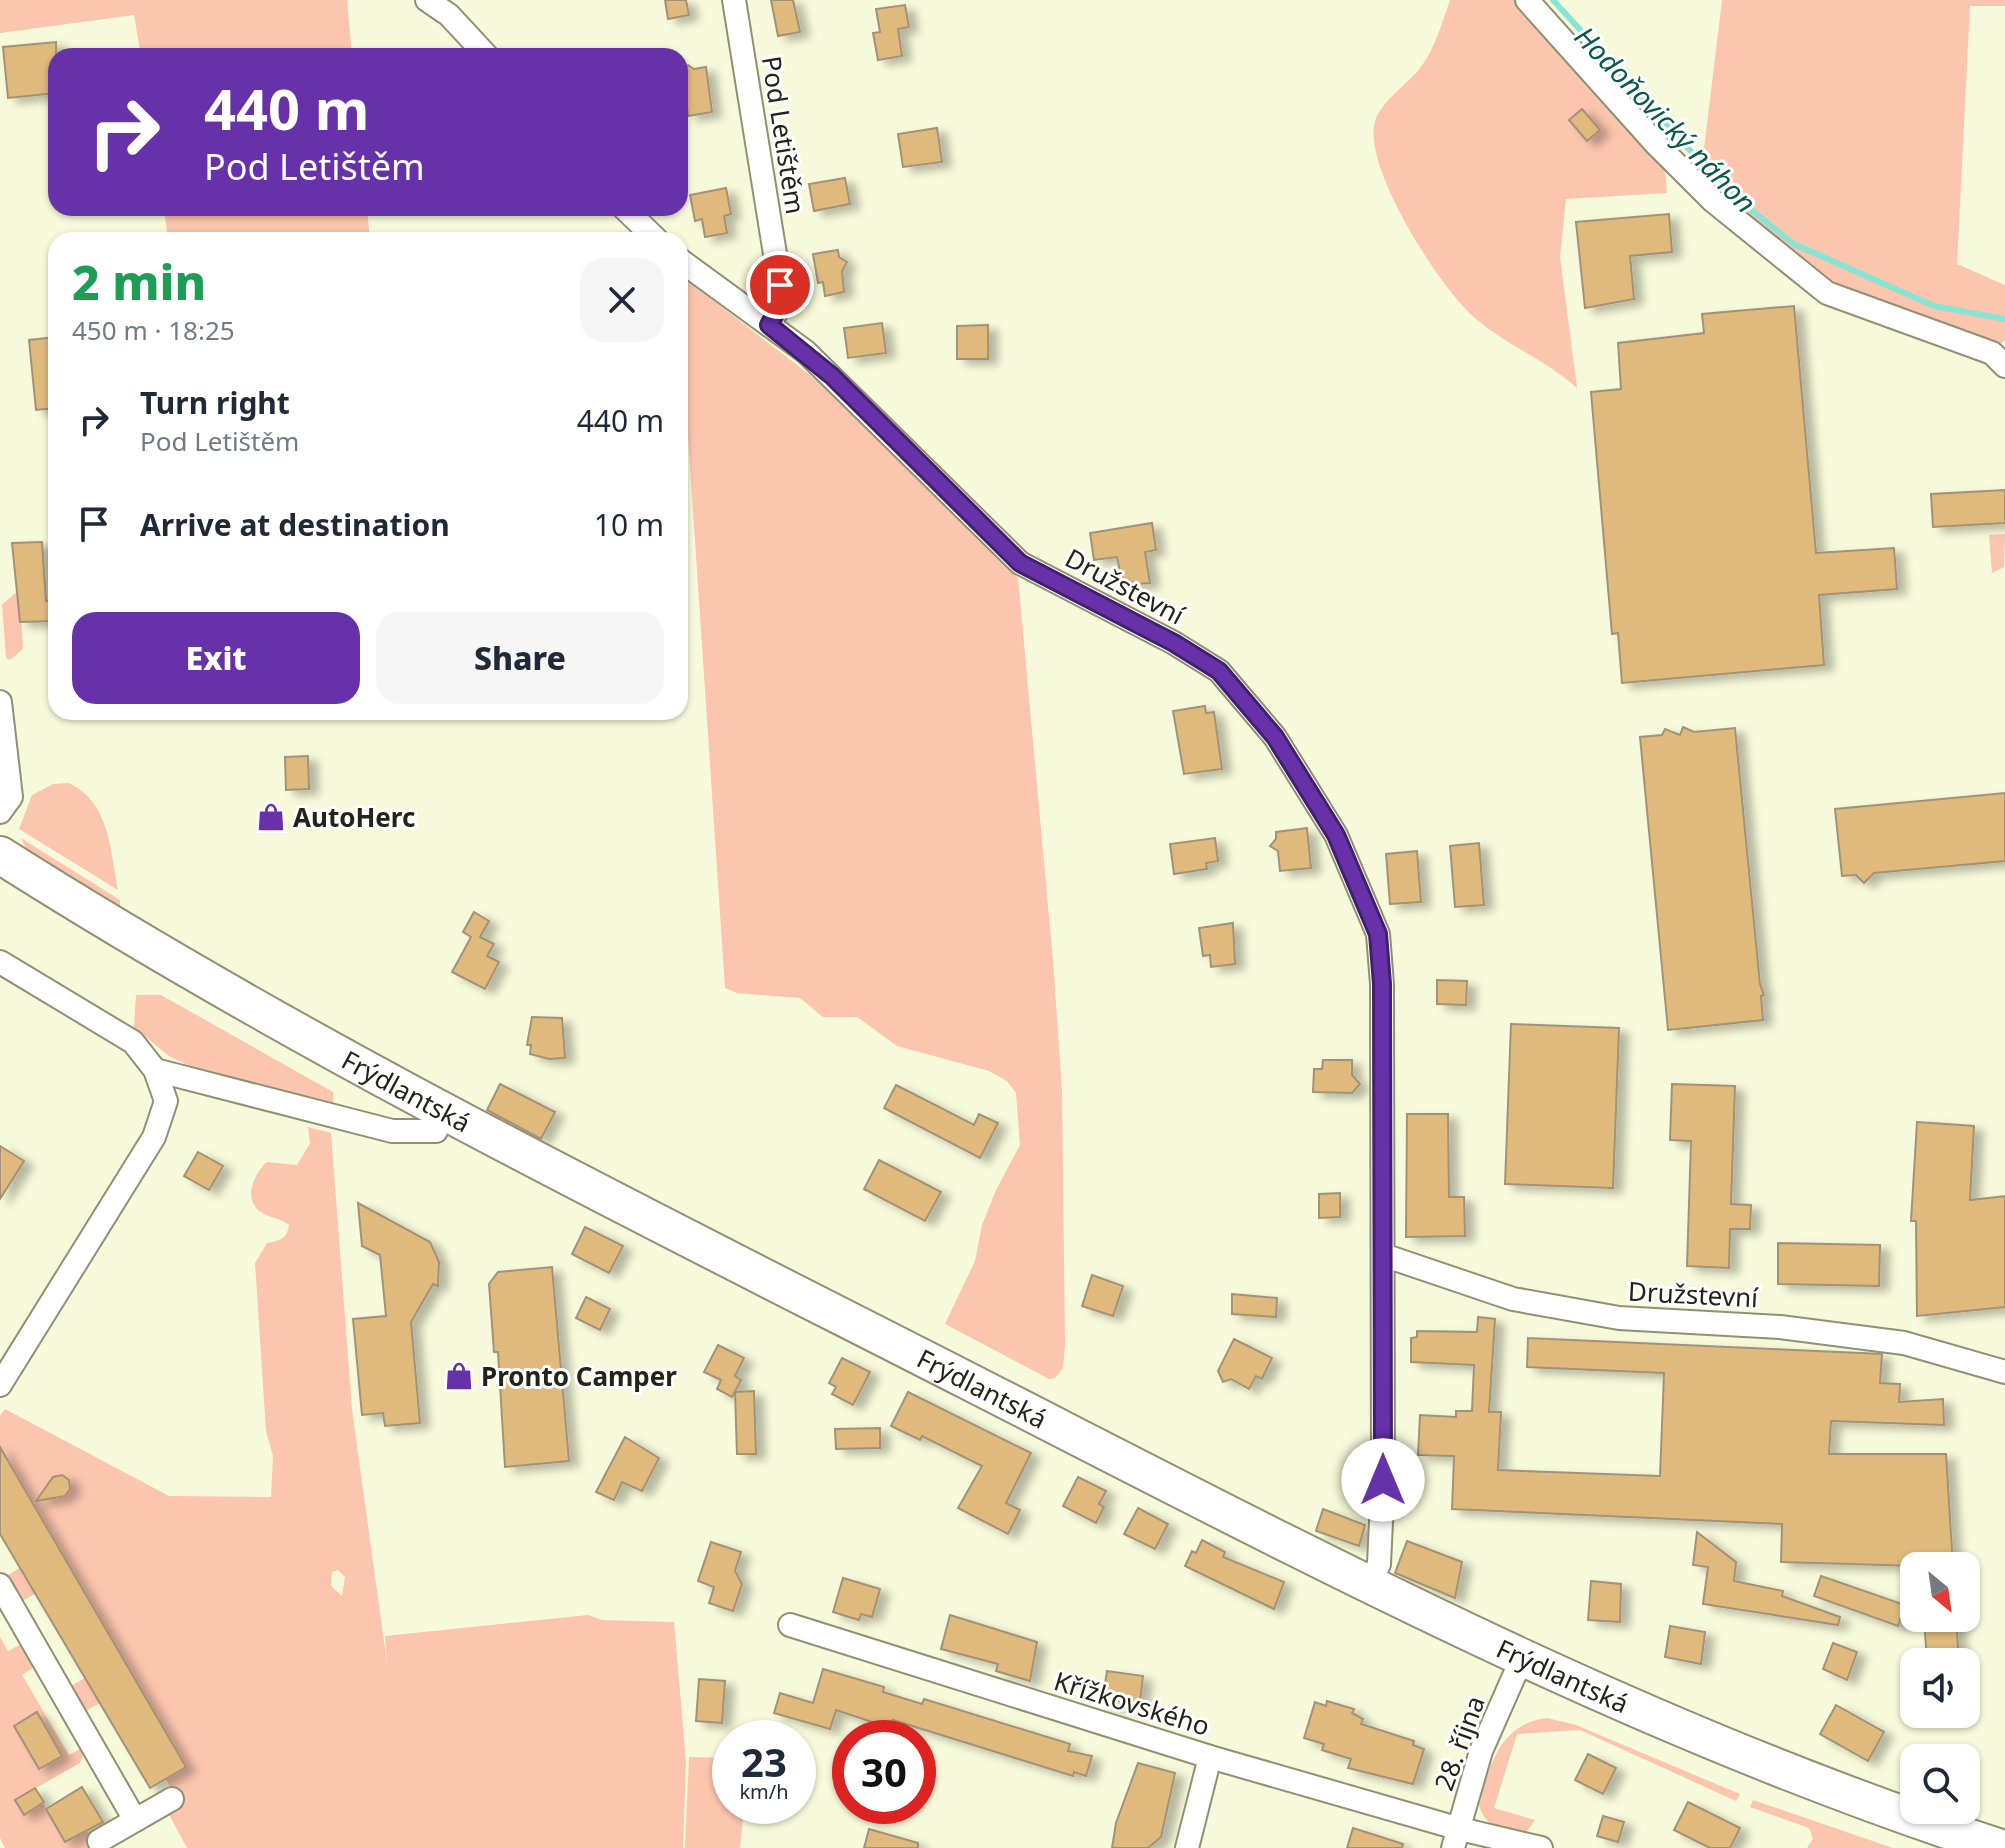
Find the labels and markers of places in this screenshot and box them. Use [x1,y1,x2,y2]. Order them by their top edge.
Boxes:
pin [746,251,814,319]
place label: AutoHerc [293,799,415,835]
shop icon: AutoHerc [256,802,286,832]
place label: Pronto Camper [481,1358,677,1394]
shop icon: Pronto Camper [444,1361,474,1391]

